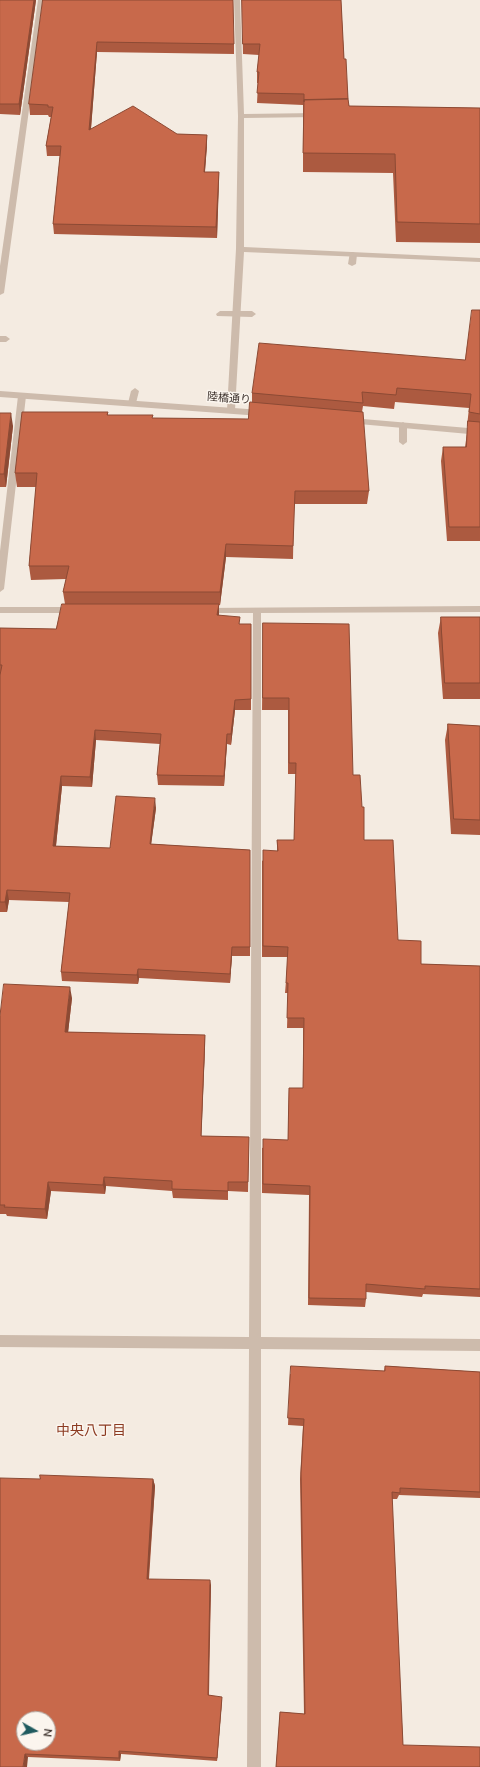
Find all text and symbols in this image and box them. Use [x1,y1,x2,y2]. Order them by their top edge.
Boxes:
street label: 陸橋通り [207,391,251,407]
district label: 中央八丁目 [56,1424,126,1440]
north arrow [16,1711,56,1751]
text: N [39,1727,55,1738]

